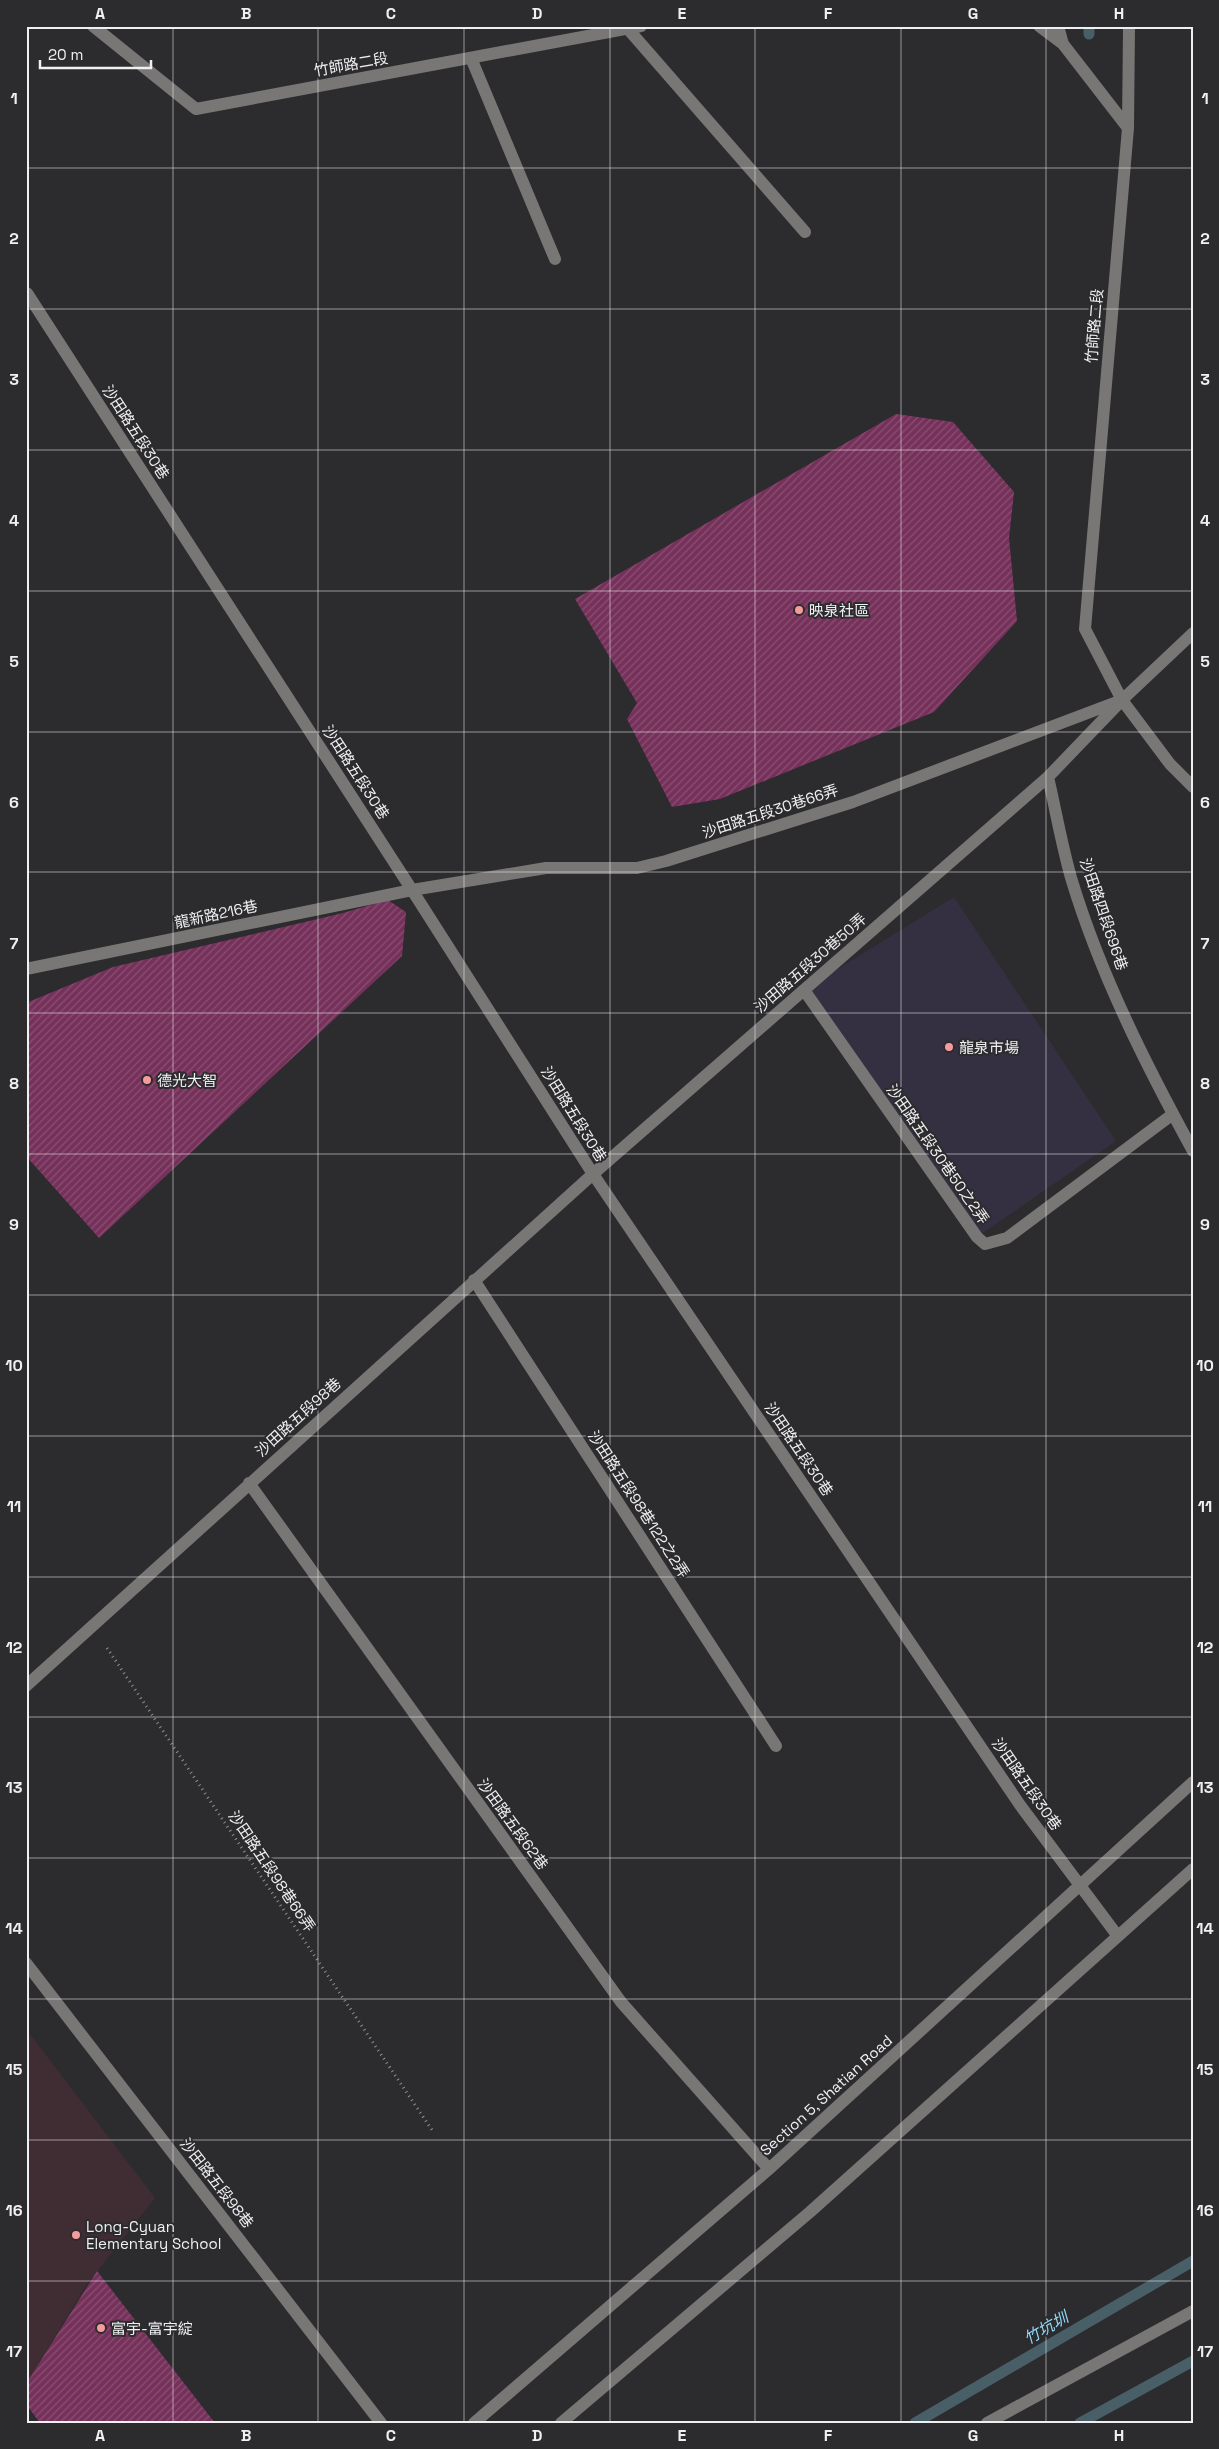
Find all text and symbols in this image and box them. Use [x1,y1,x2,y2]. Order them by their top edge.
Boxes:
text: A [95,3,105,24]
text: B [241,3,251,24]
text: C [386,3,396,24]
text: D [532,3,542,24]
text: E [678,3,687,24]
text: F [824,3,833,24]
text: G [968,3,978,24]
text: H [1114,3,1124,24]
scale bar [40,38,151,70]
text: 20 m [48,45,83,64]
street label: 竹師路二段 [312,48,390,80]
text: 1 [10,88,18,109]
text: 1 [1201,88,1209,109]
text: 2 [9,228,19,249]
text: 2 [1200,228,1210,249]
street label: 竹師路二段 [1081,288,1107,364]
text: 3 [9,369,19,390]
text: 3 [1200,369,1210,390]
street label: 沙田路五段30巷 [98,381,174,483]
text: 4 [9,510,19,531]
text: 4 [1200,510,1210,531]
place label: 映泉社區 [809,601,869,620]
marker: 映泉社區 [793,604,805,616]
text: 5 [9,651,19,672]
text: 5 [1200,651,1210,672]
street label: 沙田路五段30巷 [318,721,394,823]
street label: 沙田路五段30巷66弄 [700,780,840,842]
text: 6 [9,792,19,813]
text: 6 [1200,792,1210,813]
street label: 沙田路四段696巷 [1076,855,1132,973]
street label: 龍新路216巷 [173,896,259,932]
street label: 沙田路五段30巷50弄 [750,909,870,1017]
text: 7 [10,933,19,954]
text: 7 [1201,933,1210,954]
place label: 龍泉市場 [959,1038,1019,1057]
marker: 龍泉市場 [943,1041,955,1053]
street label: 沙田路五段30巷 [537,1063,611,1165]
place label: 德光大智 [157,1071,217,1090]
text: 8 [9,1073,19,1094]
text: 8 [1200,1073,1210,1094]
marker: 德光大智 [141,1074,153,1086]
street label: 沙田路五段30巷50之2弄 [883,1080,993,1228]
text: 9 [9,1214,19,1235]
text: 9 [1200,1214,1210,1235]
text: 10 [5,1355,23,1376]
text: 10 [1196,1355,1214,1376]
street label: 沙田路五段98巷 [251,1374,345,1460]
street label: 沙田路五段30巷 [761,1399,837,1499]
street label: 沙田路五段98巷122之2弄 [584,1427,694,1581]
text: 11 [7,1496,21,1517]
text: 11 [1198,1496,1212,1517]
text: 12 [6,1637,22,1658]
text: 12 [1197,1637,1213,1658]
street label: 沙田路五段30巷 [988,1734,1066,1834]
street label: 沙田路五段62巷 [474,1775,552,1873]
text: 13 [6,1777,23,1798]
text: 13 [1197,1777,1214,1798]
street label: 沙田路五段98巷66弄 [224,1807,320,1935]
text: 14 [5,1918,23,1939]
text: 14 [1196,1918,1214,1939]
street label: Section 5, Shatian Road [756,2031,896,2159]
text: 15 [6,2059,23,2080]
text: 15 [1197,2059,1214,2080]
street label: 沙田路五段98巷 [176,2134,258,2232]
text: 16 [5,2200,23,2221]
text: 16 [1196,2200,1214,2221]
place label: Long-Cyuan Elementary School [86,2217,222,2253]
marker: Long-Cyuan Elementary School [70,2229,82,2241]
water label: 竹坑圳 [1020,2306,1074,2349]
place label: 富宇-富宇綻 [111,2319,193,2338]
marker: 富宇-富宇綻 [95,2322,107,2334]
text: 17 [6,2341,22,2362]
text: 17 [1197,2341,1213,2362]
text: A [95,2425,105,2446]
text: B [241,2425,251,2446]
text: C [386,2425,396,2446]
text: D [532,2425,542,2446]
text: E [678,2425,687,2446]
text: F [824,2425,833,2446]
text: G [968,2425,978,2446]
text: H [1114,2425,1124,2446]

